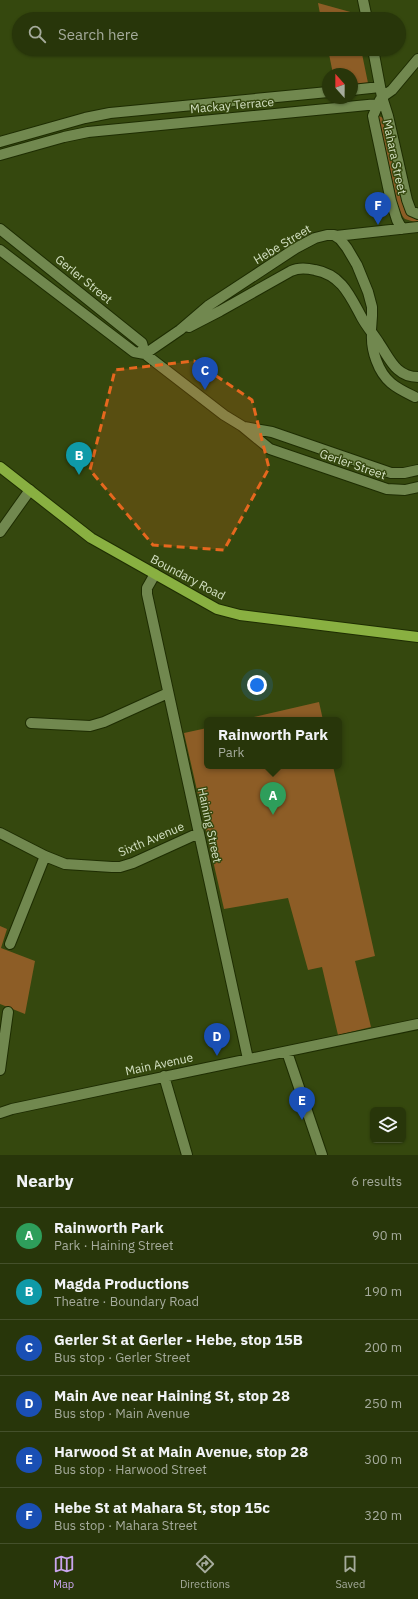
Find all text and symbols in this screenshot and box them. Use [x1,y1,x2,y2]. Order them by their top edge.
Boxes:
search box [12,12,406,56]
icon: search [26,23,48,45]
text: Search here [58,25,138,44]
north arrow [322,68,358,104]
street label: Mackay Terrace [189,94,275,116]
street label: Mahara Street [380,118,410,196]
pin: F [365,192,391,225]
street label: Hebe Street [251,221,313,267]
street label: Gerler Street [52,251,116,307]
pin: C [192,357,218,390]
pin: B [66,442,92,475]
street label: Gerler Street [318,446,388,482]
street label: Boundary Road [148,551,228,603]
your location [247,675,267,695]
popup [204,717,342,769]
text: Rainworth Park [218,725,328,744]
text: Park [218,744,244,761]
pin: A [260,782,286,815]
street label: Haining Street [195,786,225,864]
street label: Sixth Avenue [116,818,187,860]
pin: D [204,1023,230,1056]
street label: Main Avenue [124,1049,195,1078]
pin: E [289,1087,315,1120]
map controls [370,1107,406,1143]
button: layers [370,1107,406,1143]
text: Nearby [16,1170,74,1192]
text: 6 results [351,1173,402,1190]
text: Rainworth Park [54,1218,164,1237]
text: A [25,1227,33,1244]
text: 90 m [372,1227,402,1244]
text: Park · Haining Street [54,1237,174,1254]
text: Magda Productions [54,1274,189,1293]
text: B [25,1283,33,1300]
text: 190 m [364,1283,402,1300]
text: Theatre · Boundary Road [54,1293,199,1310]
text: Gerler St at Gerler - Hebe, stop 15B [54,1330,303,1349]
text: C [25,1339,33,1356]
text: 200 m [364,1339,402,1356]
text: Bus stop · Gerler Street [54,1349,190,1366]
text: Main Ave near Haining St, stop 28 [54,1386,290,1405]
text: D [24,1395,34,1412]
text: 250 m [364,1395,402,1412]
text: Bus stop · Main Avenue [54,1405,190,1422]
text: Harwood St at Main Avenue, stop 28 [54,1442,308,1461]
text: E [25,1451,33,1468]
text: 300 m [364,1451,402,1468]
text: Bus stop · Harwood Street [54,1461,207,1478]
text: Hebe St at Mahara St, stop 15c [54,1498,270,1517]
text: F [25,1507,33,1524]
text: 320 m [364,1507,402,1524]
text: Bus stop · Mahara Street [54,1517,197,1534]
tab: Map [53,1553,75,1591]
tab: Directions [180,1553,230,1591]
tab: Saved [335,1553,365,1591]

